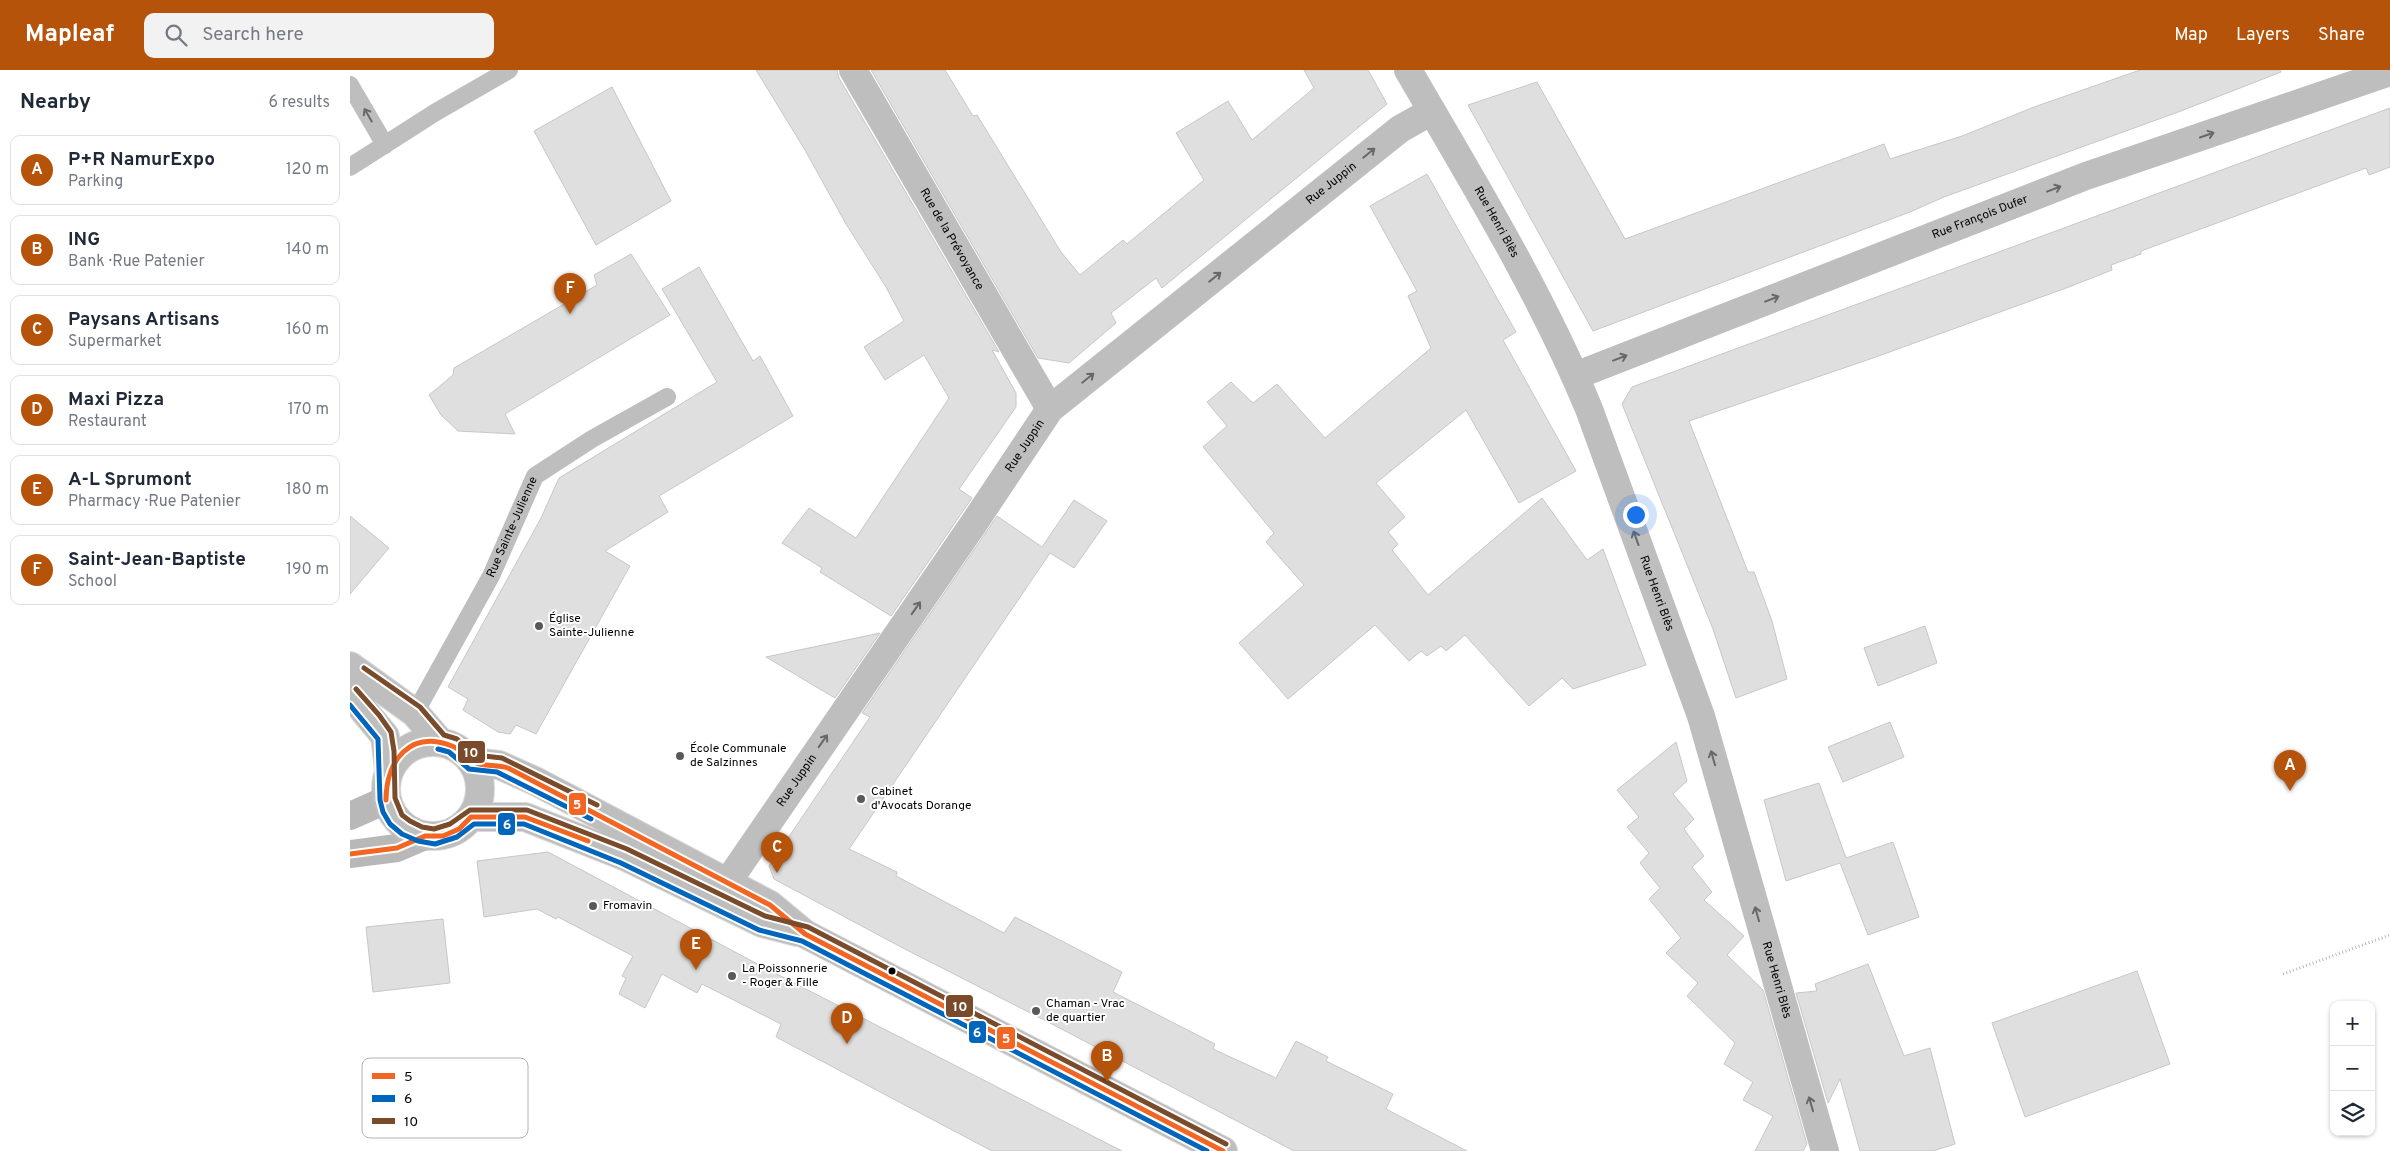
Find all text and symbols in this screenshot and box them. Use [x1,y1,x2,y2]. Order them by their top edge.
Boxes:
search box [144,13,494,58]
text: Mapleaf [25,20,114,50]
icon: search [162,21,190,49]
text: Search here [202,23,304,47]
text: Map [2174,24,2208,47]
text: Layers [2236,24,2290,47]
text: Share [2318,24,2365,47]
text: Nearby [20,89,91,116]
text: 6 results [268,93,330,113]
one-way arrow [362,109,372,123]
one-way arrow [2198,130,2214,139]
text: P+R NamurExpo [68,148,215,172]
one-way arrow [1362,148,1375,159]
street label: Rue Juppin [1303,159,1360,209]
text: A [31,160,43,180]
text: 120 m [286,160,329,180]
text: Parking [68,172,123,192]
street label: Rue Henri Blès [1470,184,1522,261]
one-way arrow [2045,184,2061,193]
street label: Rue de la Prévoyance [916,186,987,293]
street label: Rue François Dufer [1930,191,2031,243]
text: ING [68,228,100,252]
text: B [31,240,43,260]
text: 140 m [286,240,329,260]
text: Bank · Rue Patenier [68,252,205,272]
one-way arrow [1208,271,1221,282]
pin: F [554,273,586,314]
one-way arrow [1764,294,1779,303]
text: Paysans Artisans [68,308,220,332]
text: C [32,320,42,340]
text: 160 m [286,320,329,340]
text: Supermarket [68,332,162,352]
one-way arrow [1612,353,1627,362]
one-way arrow [1081,373,1094,384]
text: Maxi Pizza [68,388,164,412]
text: D [31,400,43,420]
text: 170 m [288,400,329,420]
text: Restaurant [68,412,147,432]
street label: Rue Juppin [1002,416,1049,476]
text: A-L Sprumont [68,468,192,492]
street label: Rue Sainte-Julienne [483,474,542,580]
text: E [32,480,42,500]
text: 180 m [286,480,329,500]
text: Pharmacy · Rue Patenier [68,492,241,512]
your location [1623,502,1649,528]
one-way arrow [1631,531,1640,547]
text: Saint-Jean-Baptiste [68,548,246,572]
street label: Rue Henri Blès [1635,553,1677,634]
text: F [32,560,42,580]
text: 190 m [286,560,329,580]
text: School [68,572,117,592]
one-way arrow [911,601,921,615]
place label: Église Sainte-Julienne [549,611,634,641]
marker: Église Sainte-Julienne [533,620,545,632]
one-way arrow [818,734,828,748]
line badge: 10 [457,740,486,764]
place label: École Communale de Salzinnes [690,741,787,771]
text: 10 [464,745,478,762]
marker: École Communale de Salzinnes [674,750,686,762]
one-way arrow [1708,750,1717,766]
pin: A [2274,750,2306,791]
street label: Rue Juppin [773,751,821,810]
place label: Cabinet d'Avocats Dorange [871,784,971,814]
line badge: 5 [568,792,587,816]
marker: Cabinet d'Avocats Dorange [855,793,867,805]
text: 5 [573,797,581,814]
line badge: 6 [497,812,516,836]
text: 6 [503,817,511,834]
pin: C [761,832,793,873]
place label: Fromavin [603,898,652,914]
marker: Fromavin [587,900,599,912]
one-way arrow [1752,907,1762,923]
pin: E [680,929,712,970]
street label: Rue Henri Blès [1758,940,1795,1020]
place label: La Poissonnerie - Roger & Fille [742,961,828,991]
unlabelled marker [887,966,897,976]
marker: La Poissonnerie - Roger & Fille [726,970,738,982]
line badge: 10 [945,994,974,1018]
place label: Chaman - Vrac de quartier [1046,996,1125,1026]
text: 10 [953,999,967,1016]
map controls [2330,1001,2375,1136]
button: + [2330,1001,2375,1046]
pin: D [831,1003,863,1044]
marker: Chaman - Vrac de quartier [1030,1005,1042,1017]
line badge: 6 [968,1020,987,1044]
text: 6 [973,1025,981,1042]
line badge: 5 [996,1026,1016,1050]
text: 5 [1002,1031,1010,1048]
pin: B [1091,1041,1123,1082]
button: − [2330,1046,2375,1091]
legend [362,1058,528,1138]
text: 5 [404,1069,413,1086]
text: 6 [404,1091,412,1108]
button: layers [2330,1091,2375,1136]
one-way arrow [1806,1097,1816,1113]
text: 10 [404,1114,418,1131]

